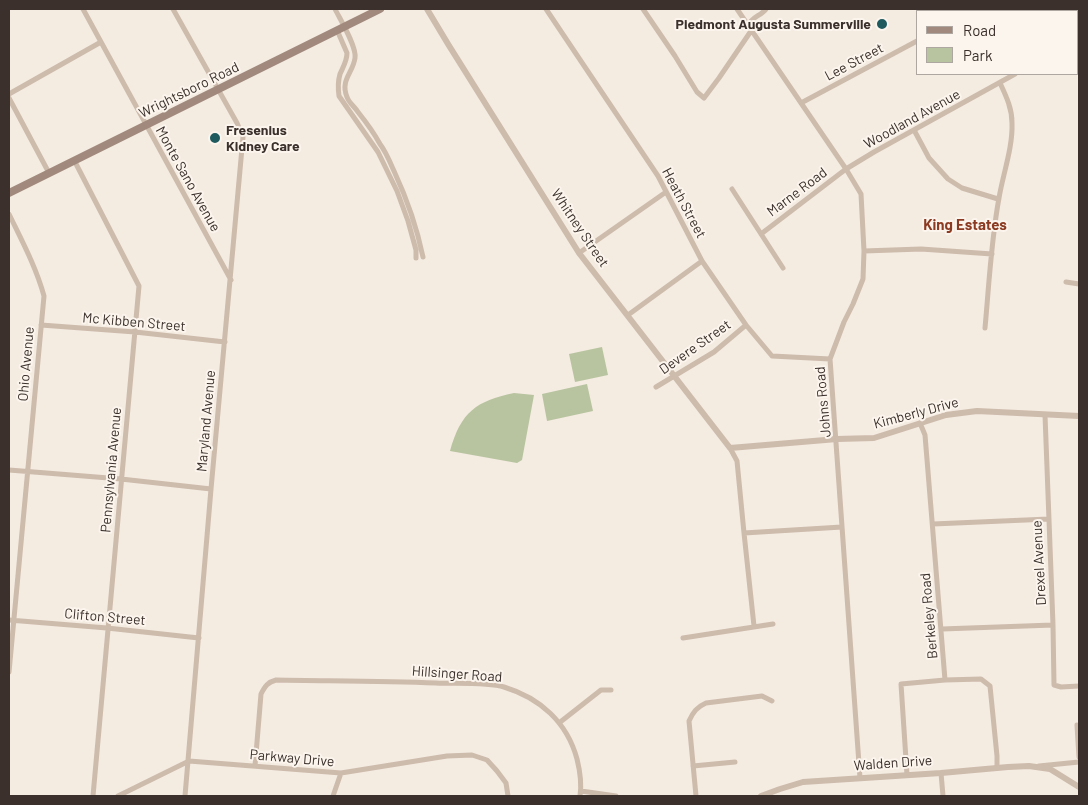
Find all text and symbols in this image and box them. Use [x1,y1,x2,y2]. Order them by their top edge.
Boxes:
legend [916,10,1078,75]
place label: Piedmont Augusta Summerville [676,16,871,32]
marker: Piedmont Augusta Summerville [875,17,889,31]
text: Road [963,21,996,39]
street label: Lee Street [822,40,886,84]
text: Park [963,46,992,64]
street label: Wrightsboro Road [136,58,242,122]
street label: Woodland Avenue [861,86,963,152]
place label: Fresenius Kidney Care [226,122,300,154]
street label: Monte Sano Avenue [152,123,224,235]
marker: Fresenius Kidney Care [208,131,222,145]
street label: Marne Road [764,164,830,220]
street label: Heath Street [658,165,710,241]
street label: Whitney Street [548,186,612,270]
district label: King Estates [923,216,1007,234]
street label: Mc Kibben Street [82,309,186,335]
street label: Devere Street [656,316,734,378]
street label: Ohio Avenue [14,326,38,402]
street label: Johns Road [812,366,834,438]
street label: Maryland Avenue [193,370,219,472]
street label: Kimberly Drive [872,394,960,432]
street label: Pennsylvania Avenue [97,407,125,533]
street label: Drexel Avenue [1028,520,1050,606]
street label: Berkeley Road [917,572,941,660]
street label: Clifton Street [64,605,146,629]
street label: Hillsinger Road [411,662,503,686]
street label: Parkway Drive [249,746,335,770]
street label: Walden Drive [853,752,933,774]

